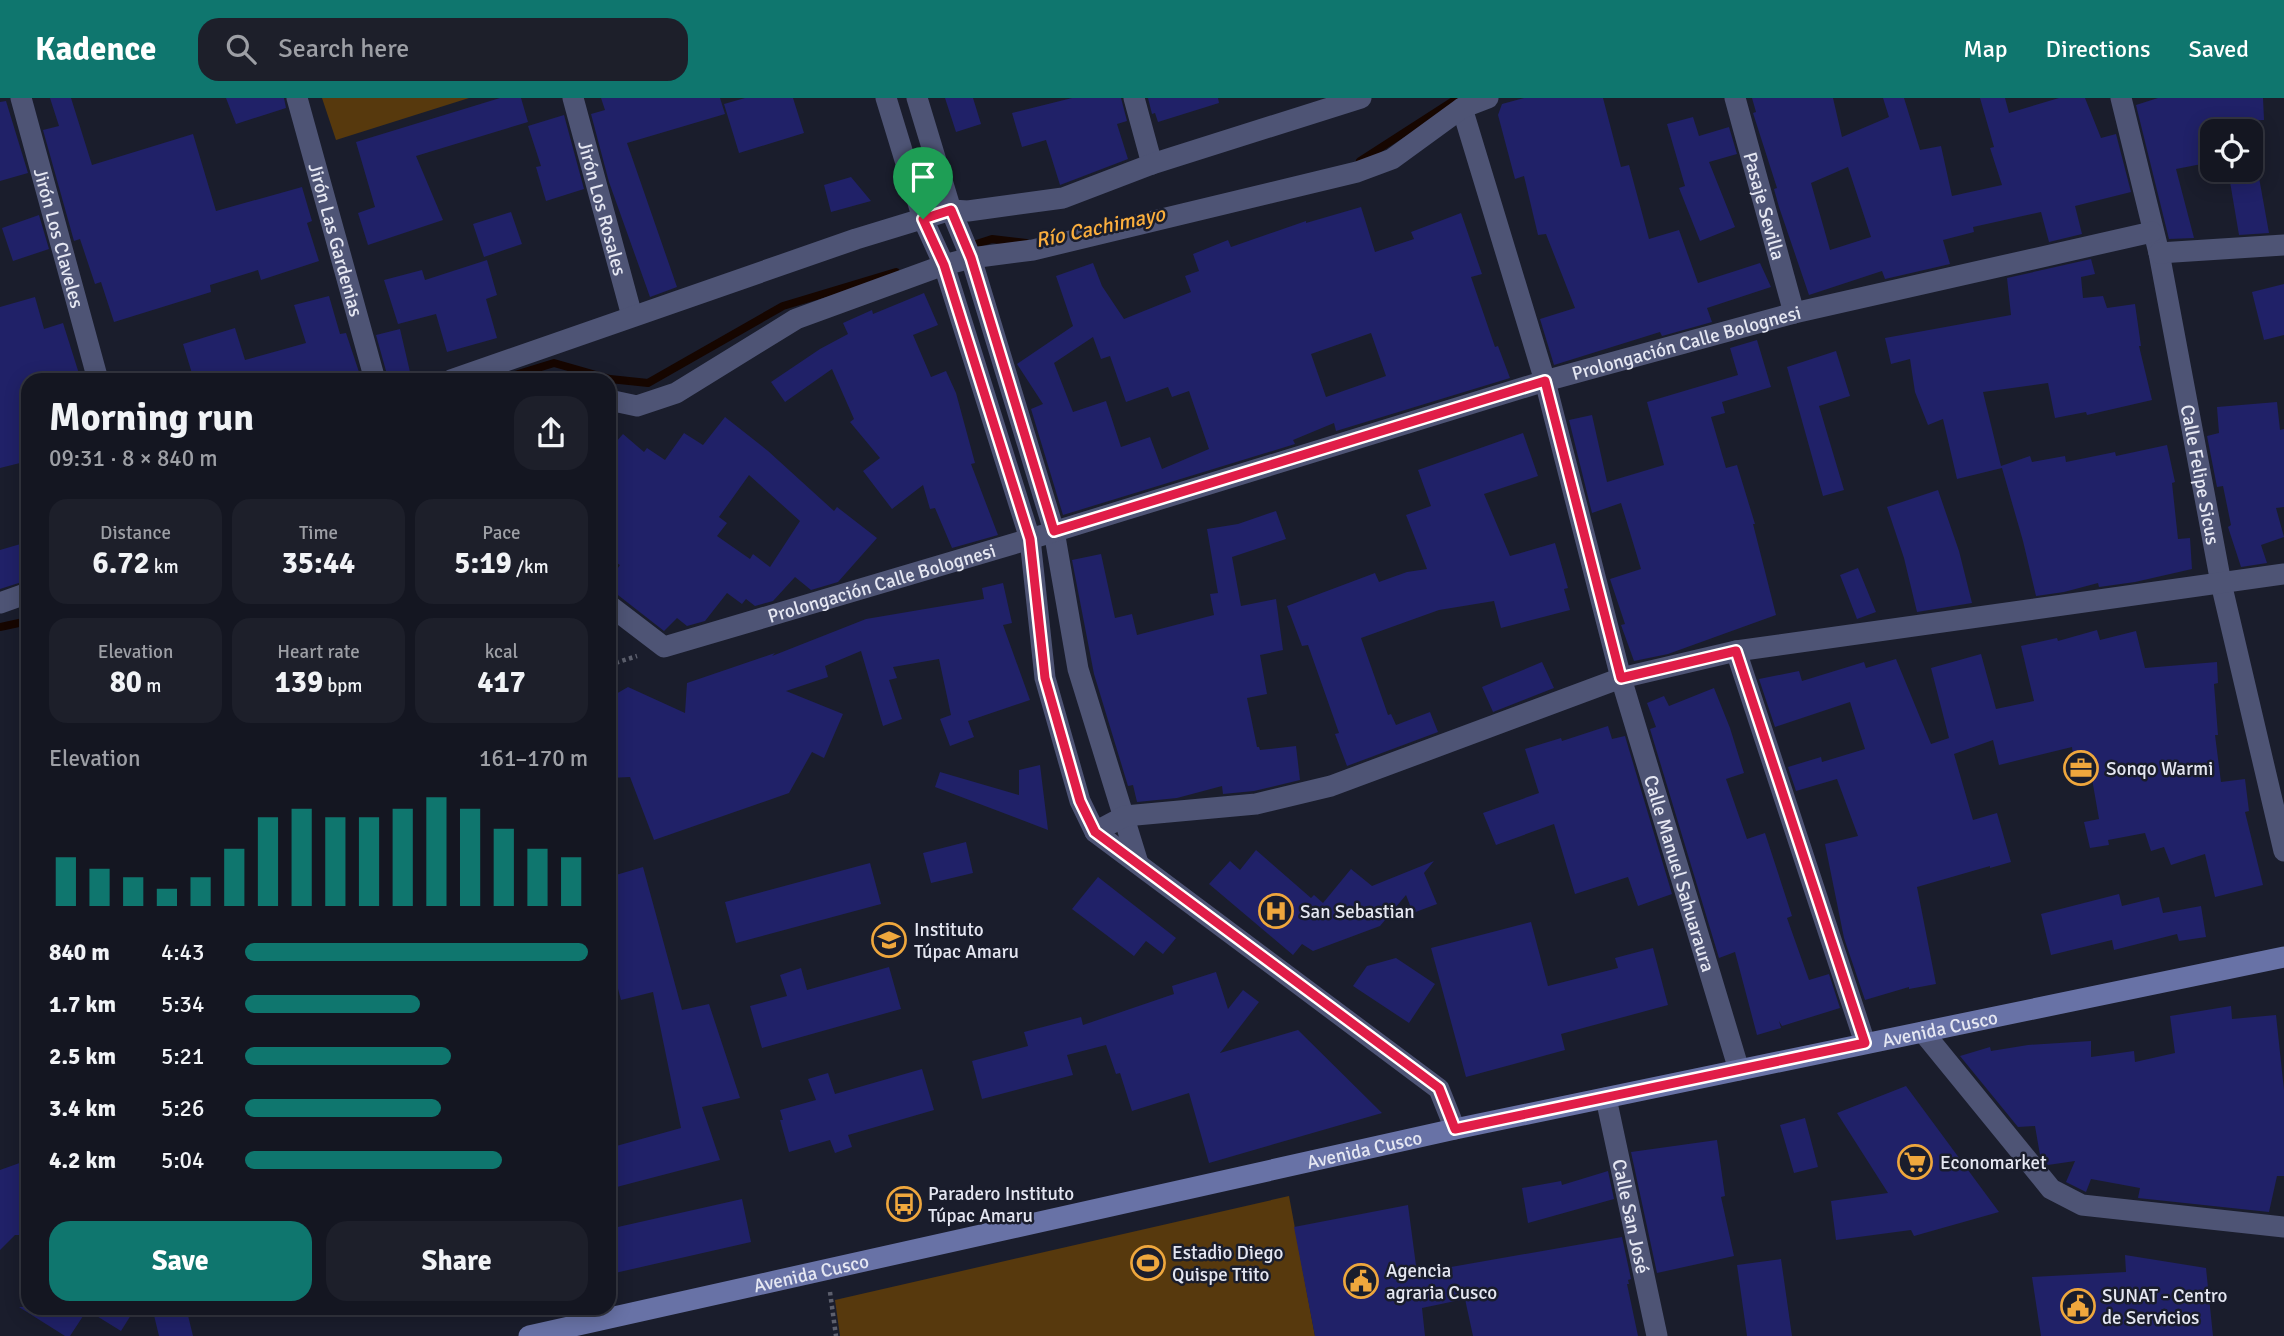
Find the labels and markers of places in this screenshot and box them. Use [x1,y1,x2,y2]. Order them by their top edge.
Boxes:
pin [893,147,953,219]
office icon: Sonqo Warmi [2062,749,2100,787]
place label: Sonqo Warmi [2106,757,2213,781]
hospital icon: San Sebastian [1257,892,1295,930]
place label: San Sebastian [1300,900,1415,924]
place label: Instituto Túpac Amaru [914,918,1019,964]
school or university icon: Instituto Túpac Amaru [870,921,908,959]
supermarket icon: Economarket [1896,1143,1934,1181]
place label: Economarket [1940,1151,2047,1175]
place label: Paradero Instituto Túpac Amaru [928,1182,1074,1228]
bus stop icon: Paradero Instituto Túpac Amaru [885,1185,923,1223]
place label: Estadio Diego Quispe Ttito [1172,1241,1283,1287]
sports icon: Estadio Diego Quispe Ttito [1129,1244,1167,1282]
place label: Agencia agraria Cusco [1386,1259,1497,1305]
public building icon: Agencia agraria Cusco [1342,1262,1380,1300]
place label: SUNAT - Centro de Servicios [2102,1284,2227,1330]
public building icon: SUNAT - Centro de Servicios [2059,1287,2097,1325]

